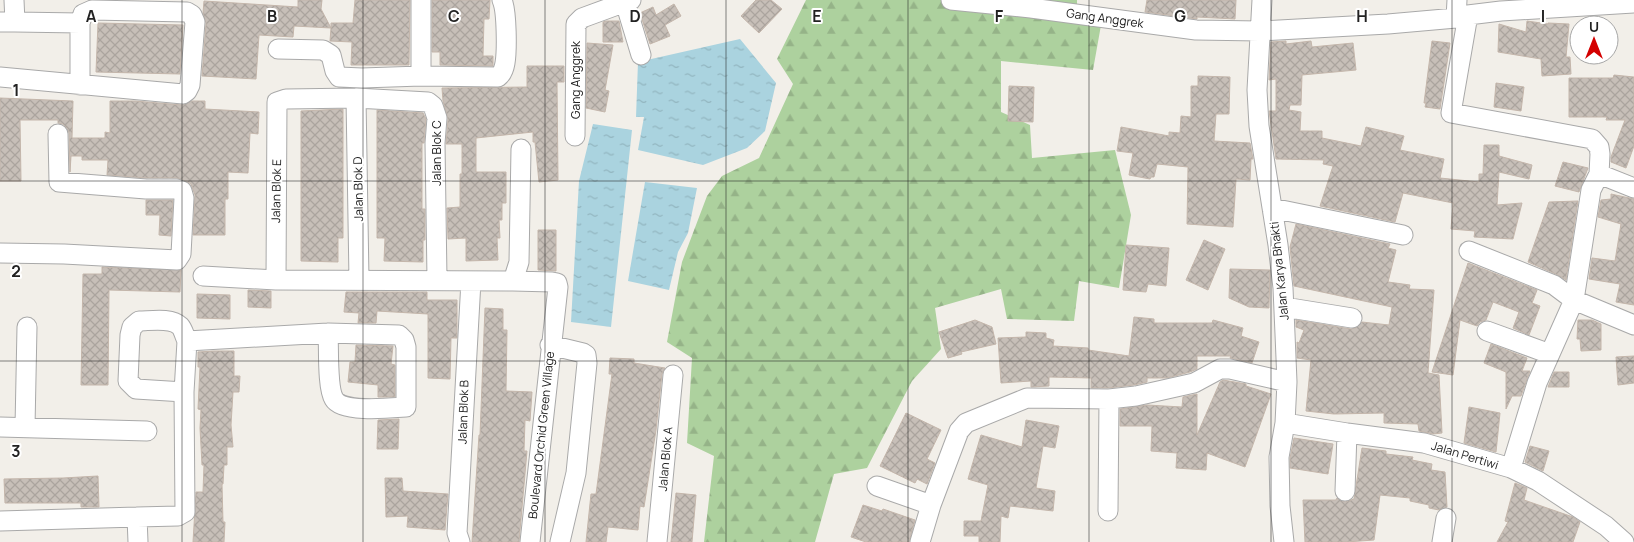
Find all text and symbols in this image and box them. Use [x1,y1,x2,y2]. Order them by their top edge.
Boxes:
street label: Gang Anggrek [1065,4,1146,32]
text: A [86,5,97,27]
text: B [267,5,277,27]
text: C [448,5,460,27]
text: D [629,5,641,27]
text: E [812,5,822,27]
text: F [995,5,1004,27]
text: G [1174,5,1186,27]
text: H [1356,5,1368,27]
text: I [1541,5,1545,27]
north arrow [1569,15,1619,65]
text: U [1589,17,1599,36]
street label: Gang Anggrek [567,40,584,119]
text: 1 [12,79,20,101]
street label: Jalan Blok C [428,120,445,186]
street label: Jalan Blok D [349,156,367,222]
street label: Jalan Blok E [267,159,285,223]
street label: Jalan Karya Bhakti [1265,221,1293,321]
text: 2 [11,260,21,282]
street label: Boulevard Orchid Green Village [524,350,558,520]
street label: Jalan Blok B [453,380,473,444]
street label: Jalan Blok A [654,426,676,492]
street label: Jalan Pertiwi [1429,437,1501,473]
text: 3 [11,440,21,462]

